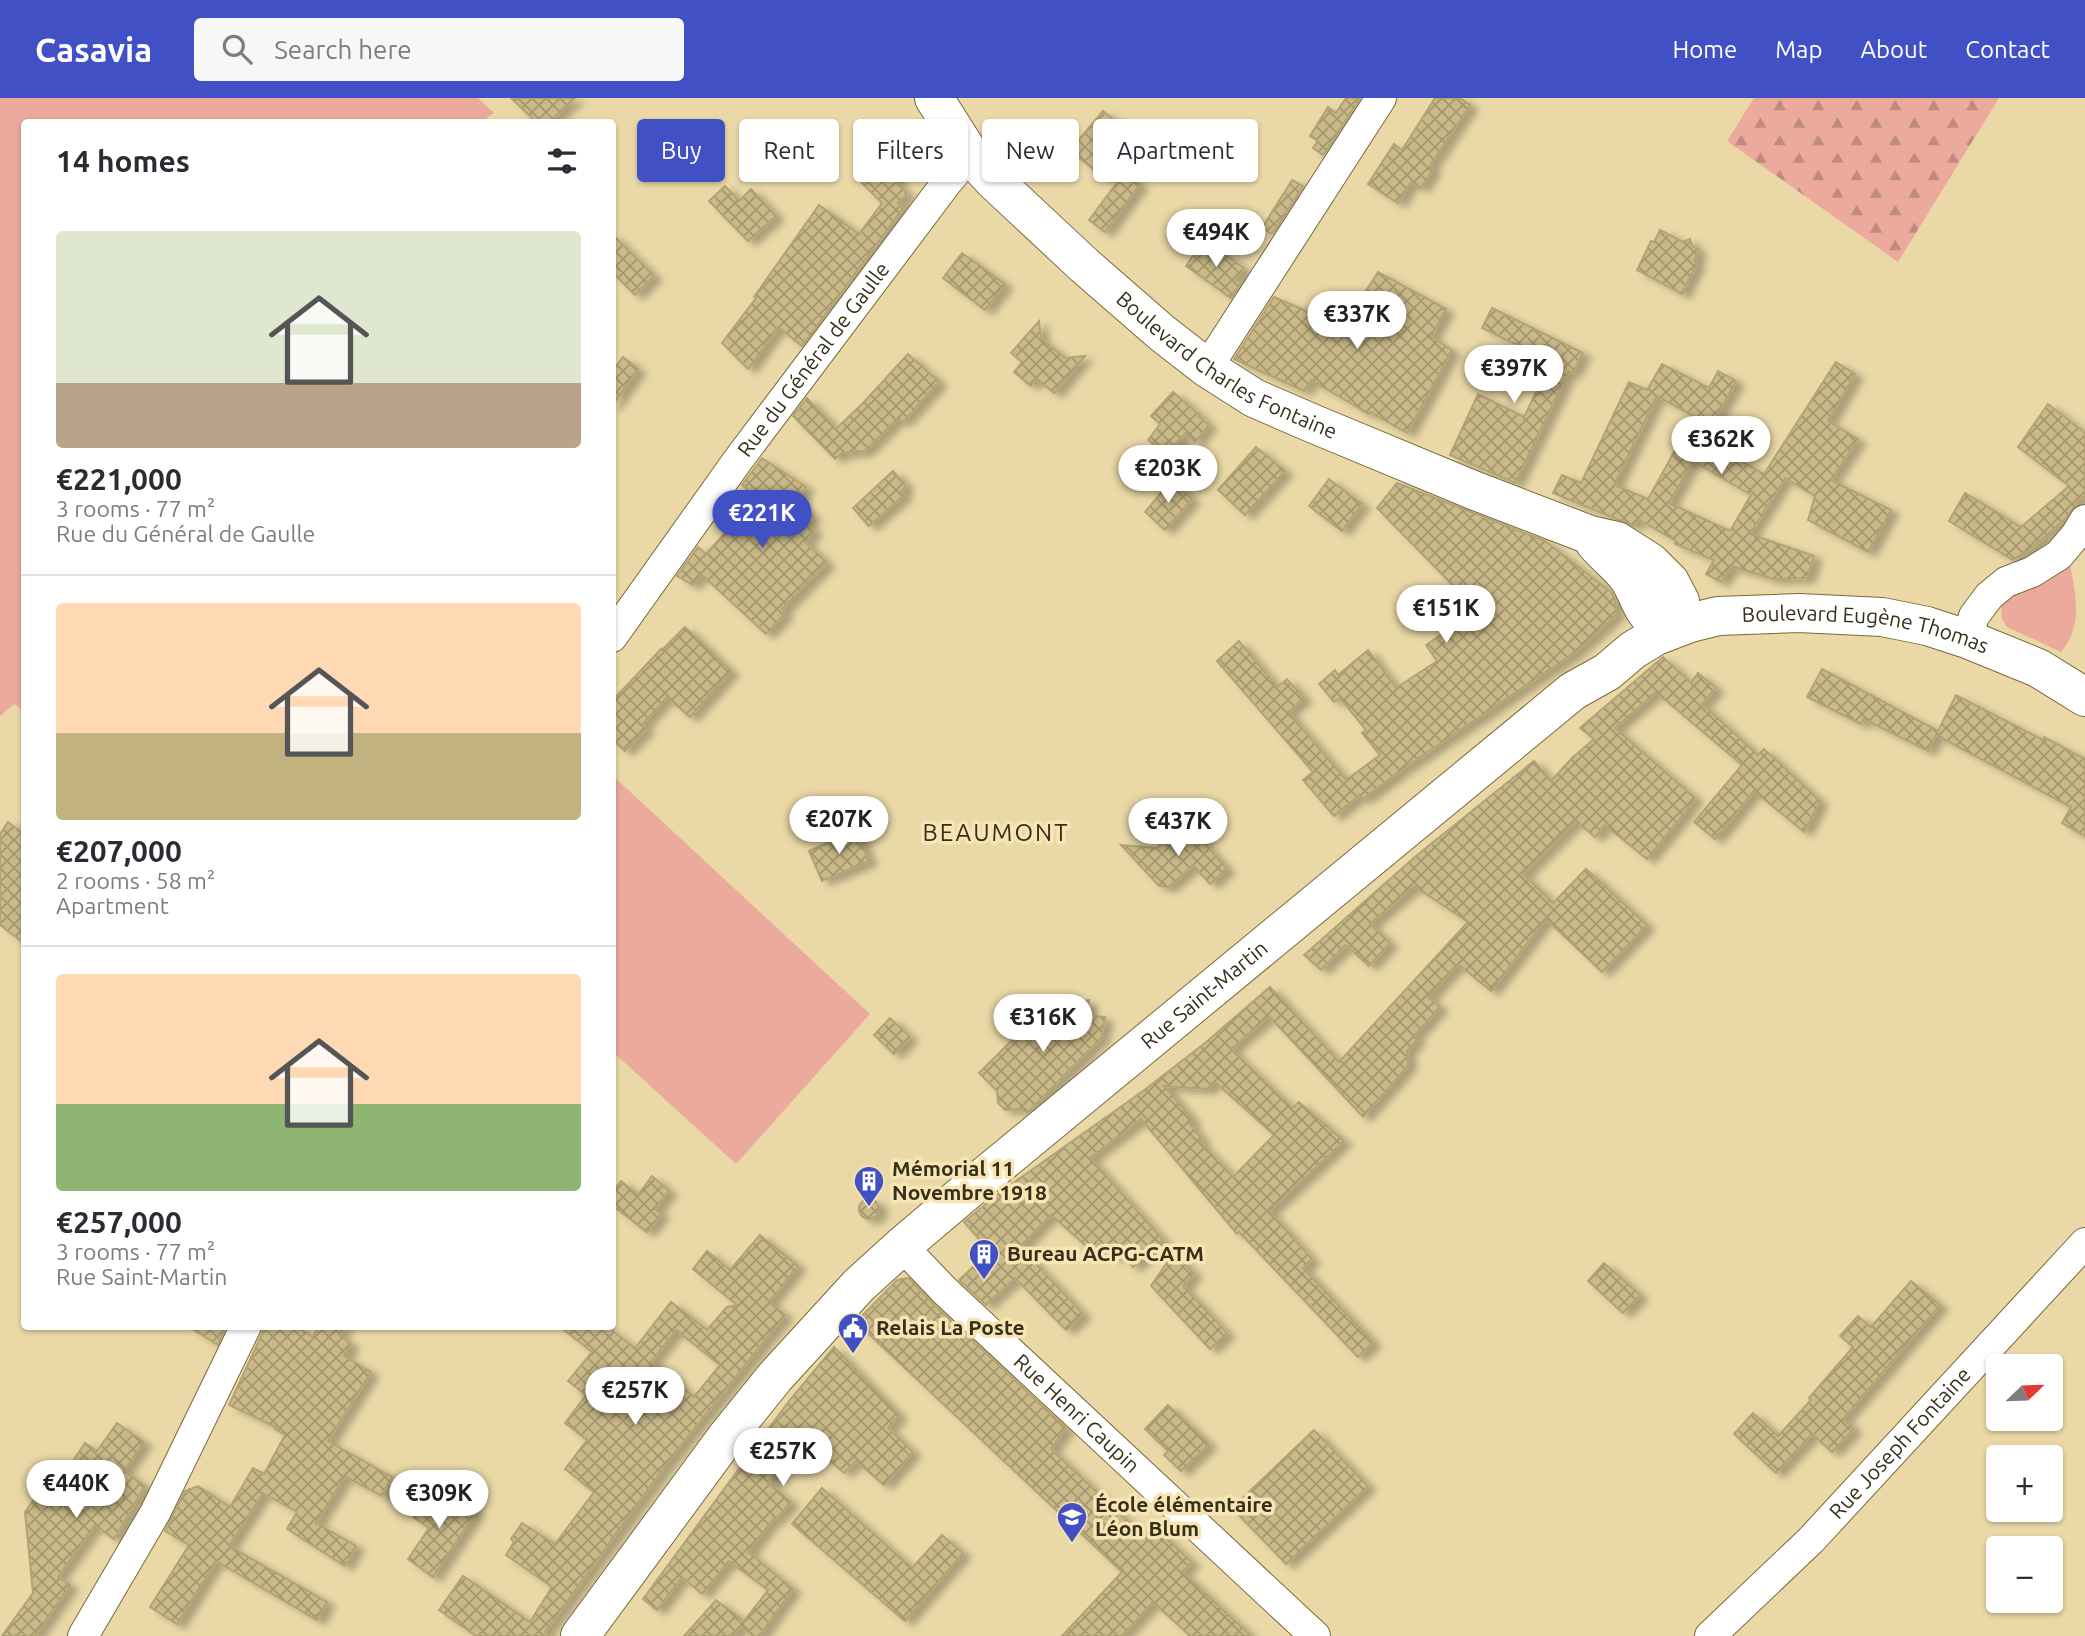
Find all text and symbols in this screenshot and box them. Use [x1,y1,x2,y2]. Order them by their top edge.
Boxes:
search box [194,18,684,81]
icon: search [218,30,256,68]
text: Casavia [35,31,152,68]
text: Search here [274,35,412,64]
text: Home [1672,36,1737,63]
text: Map [1775,36,1822,63]
text: About [1860,36,1927,63]
text: Contact [1965,36,2050,63]
chip: Buy [637,119,725,182]
chip: Rent [739,119,839,182]
chip: Filters [853,119,968,182]
chip: New [982,119,1079,182]
chip: Apartment [1093,119,1258,182]
icon: filters [543,142,581,180]
text: 14 homes [56,144,190,178]
pin: €494K [1167,209,1265,269]
text: €494K [1182,219,1250,244]
street label: Rue du Général de Gaulle [732,257,894,461]
icon: home [256,277,382,403]
street label: Boulevard Charles Fontaine [1112,286,1341,443]
pin: €337K [1308,292,1406,351]
text: €337K [1323,301,1391,326]
pin: €397K [1465,345,1563,405]
text: €397K [1480,355,1548,380]
pin: €362K [1672,416,1770,476]
text: €362K [1687,426,1755,451]
pin: €203K [1119,446,1217,505]
text: €203K [1134,455,1202,480]
text: €221,000 [56,462,182,496]
pin: €221K [713,490,811,550]
text: 3 rooms · 77 m² [56,496,215,521]
text: €221K [728,500,796,525]
text: Rue du Général de Gaulle [56,521,315,546]
pin: €151K [1397,586,1495,645]
text: €151K [1412,595,1480,620]
street label: Boulevard Eugène Thomas [1741,600,1993,658]
icon: home [256,649,382,775]
pin: €207K [790,796,888,856]
pin: €437K [1129,798,1227,858]
text: €207K [805,806,873,831]
text: €437K [1144,808,1212,833]
district label: BEAUMONT [923,819,1069,846]
text: €207,000 [56,834,182,868]
text: 2 rooms · 58 m² [56,868,215,893]
text: Apartment [56,893,169,918]
street label: Rue Saint-Martin [1136,935,1272,1053]
pin: €316K [994,995,1092,1054]
text: €316K [1009,1004,1077,1029]
icon: home [256,1020,382,1146]
place label: Mémorial 11 Novembre 1918 [892,1156,1047,1204]
building icon: Mémorial 11 Novembre 1918 [852,1164,886,1208]
text: €257,000 [56,1205,182,1239]
building icon: Bureau ACPG-CATM [967,1237,1001,1281]
text: 3 rooms · 77 m² [56,1239,215,1264]
place label: Bureau ACPG-CATM [1007,1241,1204,1265]
text: Rue Saint-Martin [56,1264,227,1289]
public building icon: Relais La Poste [836,1311,870,1355]
place label: Relais La Poste [876,1315,1025,1339]
street label: Rue Henri Caupin [1009,1349,1145,1477]
north arrow [1986,1354,2063,1432]
map controls [1986,1354,2063,1613]
street label: Rue Joseph Fontaine [1824,1362,1975,1523]
pin: €257K [586,1368,684,1427]
text: €257K [601,1377,669,1402]
pin: €257K [734,1428,832,1488]
text: €257K [749,1438,817,1463]
button: + [1986,1445,2063,1522]
pin: €440K [27,1460,125,1520]
text: €440K [42,1470,110,1495]
pin: €309K [390,1470,488,1530]
text: €309K [405,1480,473,1505]
place label: École élémentaire Léon Blum [1095,1492,1273,1540]
school or university icon: École élémentaire Léon Blum [1055,1500,1089,1544]
button: − [1986,1536,2063,1613]

